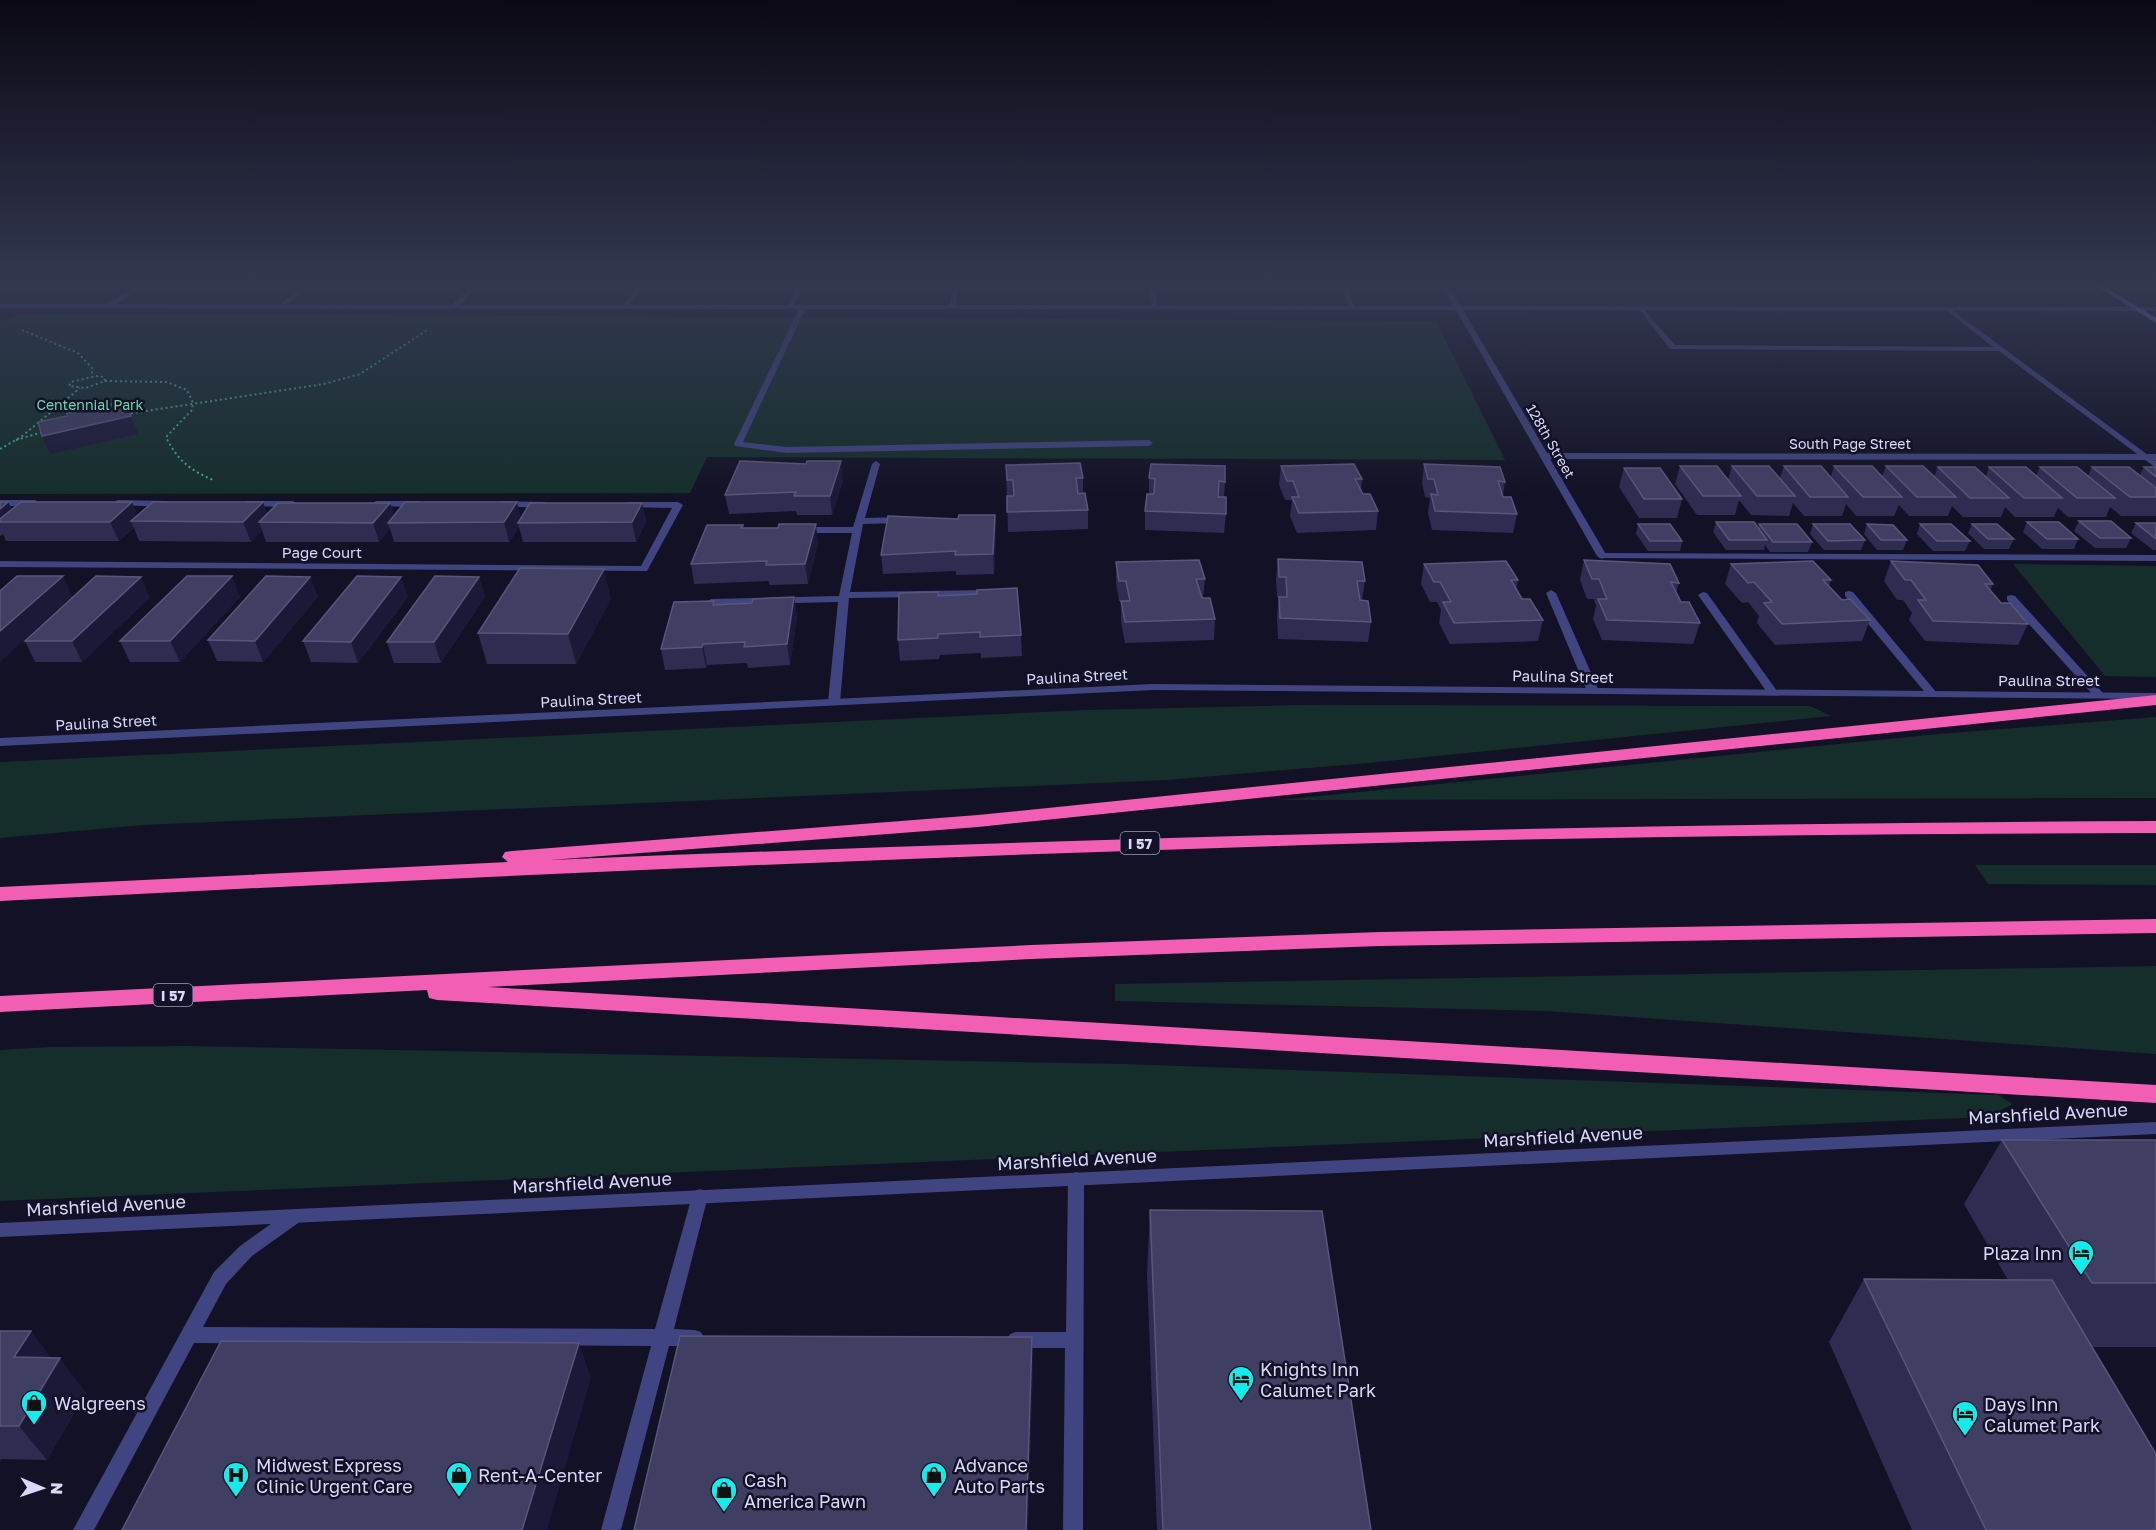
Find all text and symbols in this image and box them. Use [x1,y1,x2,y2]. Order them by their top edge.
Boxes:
park label: Centennial Park [36,396,144,413]
street label: 128th Street [1523,401,1579,481]
street label: South Page Street [1789,435,1911,452]
street label: Page Court [282,543,362,561]
street label: Paulina Street [1026,664,1128,688]
street label: Paulina Street [1512,666,1614,686]
street label: Paulina Street [1998,671,2100,689]
street label: Paulina Street [540,687,642,711]
street label: Paulina Street [55,710,157,734]
road number: I 57 [1120,832,1160,854]
road number: I 57 [154,984,192,1006]
street label: Marshfield Avenue [1968,1098,2128,1128]
street label: Marshfield Avenue [1483,1121,1643,1151]
street label: Marshfield Avenue [997,1144,1157,1174]
street label: Marshfield Avenue [512,1167,672,1197]
street label: Marshfield Avenue [26,1190,186,1220]
hotel icon: Plaza Inn [2066,1238,2096,1276]
place label: Plaza Inn [1983,1242,2062,1264]
place label: Knights Inn Calumet Park [1260,1358,1376,1401]
hotel icon: Knights Inn Calumet Park [1226,1364,1256,1402]
shop icon: Walgreens [19,1388,49,1426]
place label: Walgreens [54,1392,146,1414]
place label: Days Inn Calumet Park [1984,1393,2100,1436]
hotel icon: Days Inn Calumet Park [1950,1399,1980,1437]
place label: Midwest Express Clinic Urgent Care [256,1454,413,1497]
place label: Advance Auto Parts [954,1454,1045,1497]
north arrow [12,1458,72,1518]
hospital icon: Midwest Express Clinic Urgent Care [221,1460,251,1498]
shop icon: Rent-A-Center [444,1460,474,1498]
shop icon: Advance Auto Parts [919,1460,949,1498]
place label: Rent-A-Center [478,1464,602,1486]
place label: Cash America Pawn [744,1469,866,1512]
shop icon: Cash America Pawn [709,1475,739,1513]
text: N [47,1482,67,1495]

